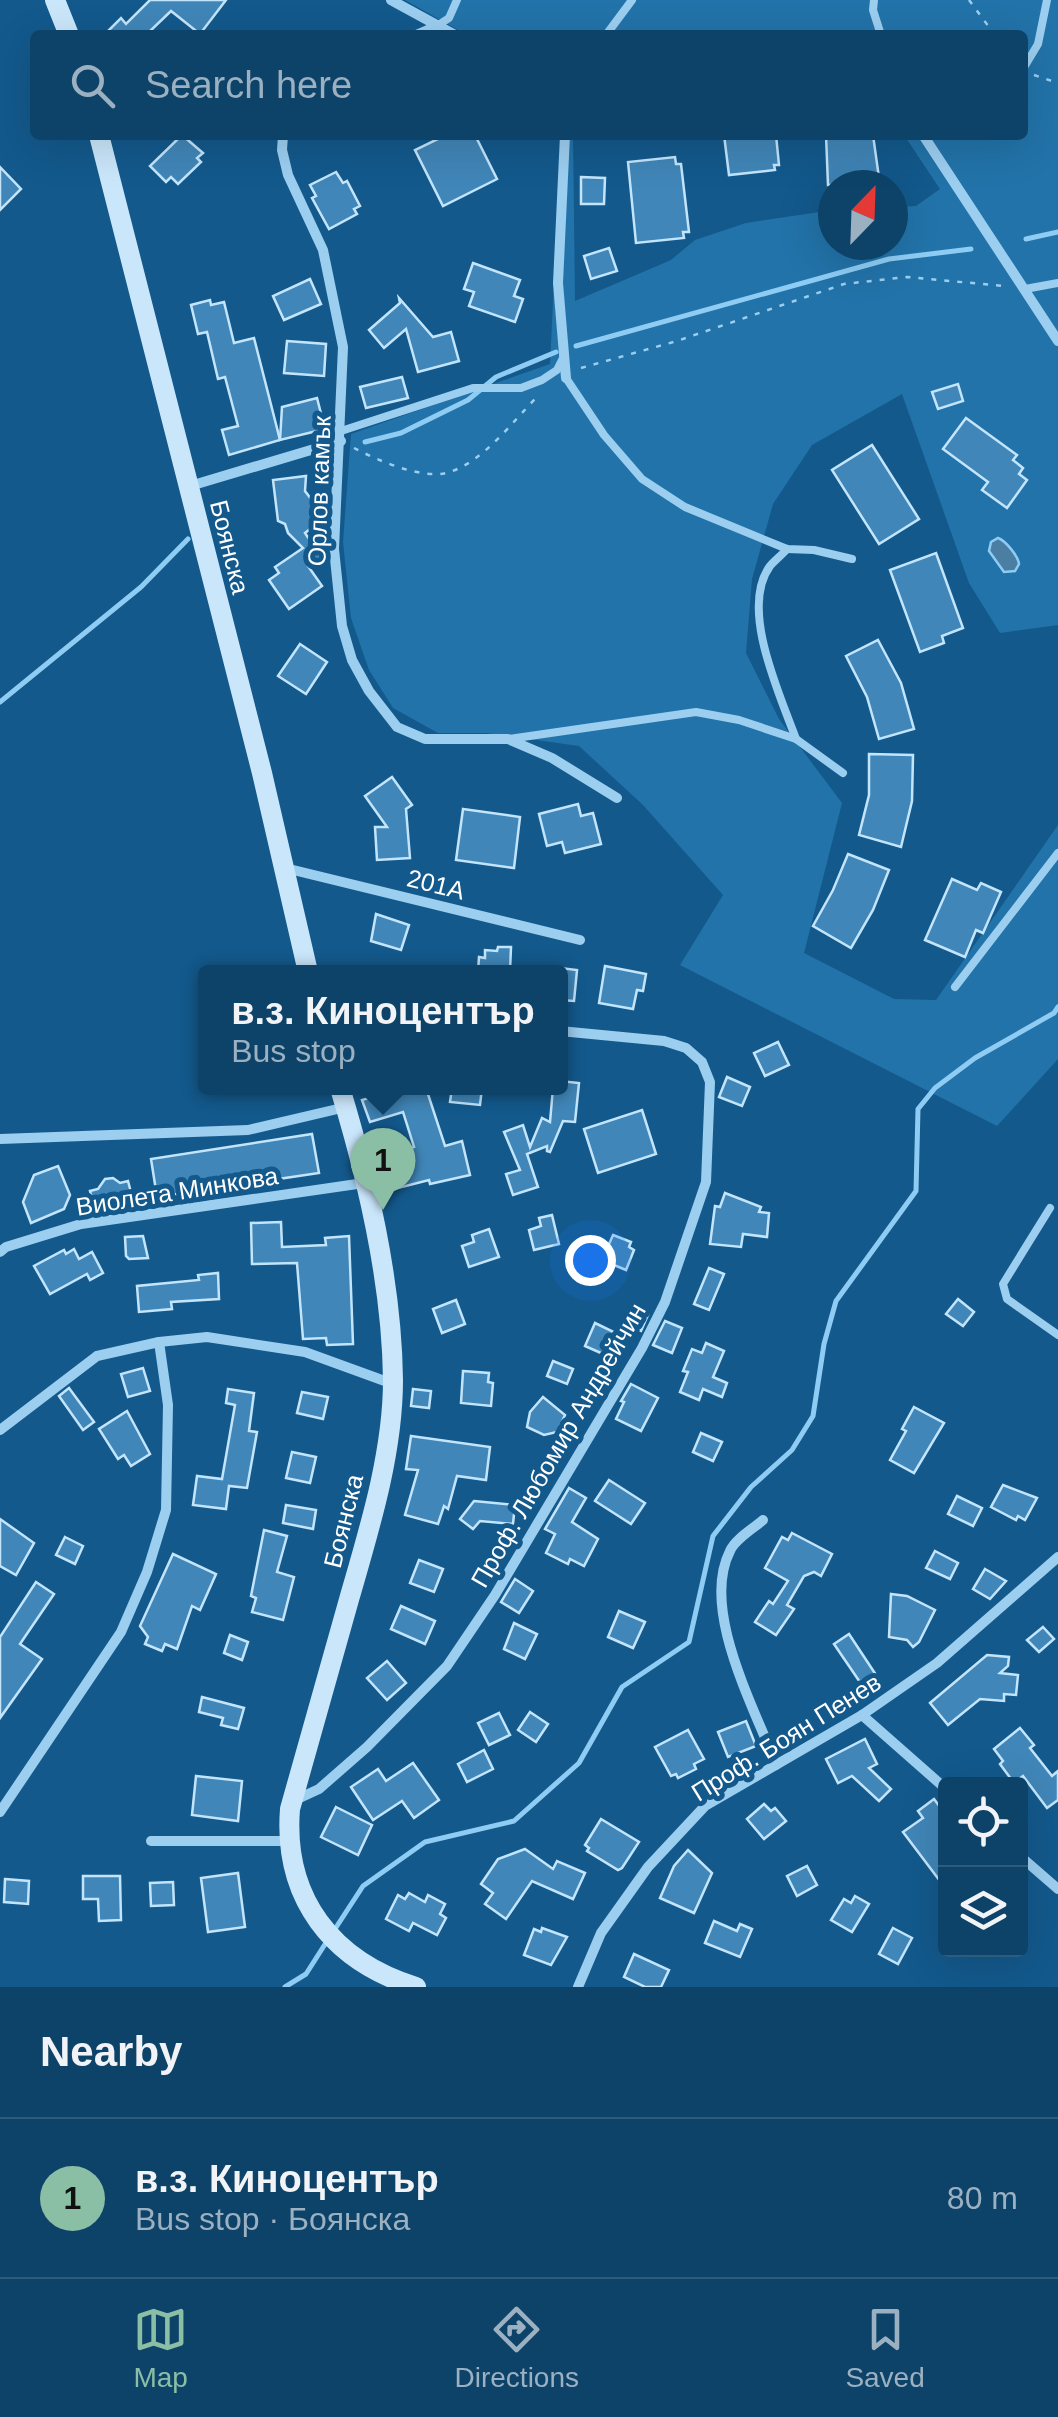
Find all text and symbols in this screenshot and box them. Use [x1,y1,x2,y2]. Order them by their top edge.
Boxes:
search box [30,30,1028,140]
icon: search [65,58,120,113]
text: Search here [145,64,352,106]
north arrow [818,170,908,260]
street label: Орлов камък [302,414,336,567]
street label: Боянска [205,497,255,597]
street label: 201А [404,863,468,905]
popup [198,965,568,1095]
text: в.з. Киноцентър [231,990,535,1032]
text: Bus stop [231,1033,356,1069]
pin: 1 [350,1128,416,1210]
street label: Виолета Минкова [74,1161,280,1221]
your location [565,1235,616,1286]
street label: Проф. Любомир Андрейчин [465,1298,651,1592]
street label: Боянска [318,1471,368,1571]
street label: Проф. Боян Пенев [686,1667,886,1807]
map controls [938,1777,1028,1957]
button: locate [938,1777,1028,1867]
button: layers [938,1867,1028,1957]
text: Nearby [40,2028,182,2075]
text: в.з. Киноцентър [135,2158,439,2200]
text: 1 [64,2180,81,2216]
text: 80 m [947,2180,1018,2216]
text: Bus stop · Боянска [135,2201,410,2237]
tab: Map [133,2302,188,2394]
tab: Directions [455,2302,579,2394]
tab: Saved [845,2302,925,2394]

